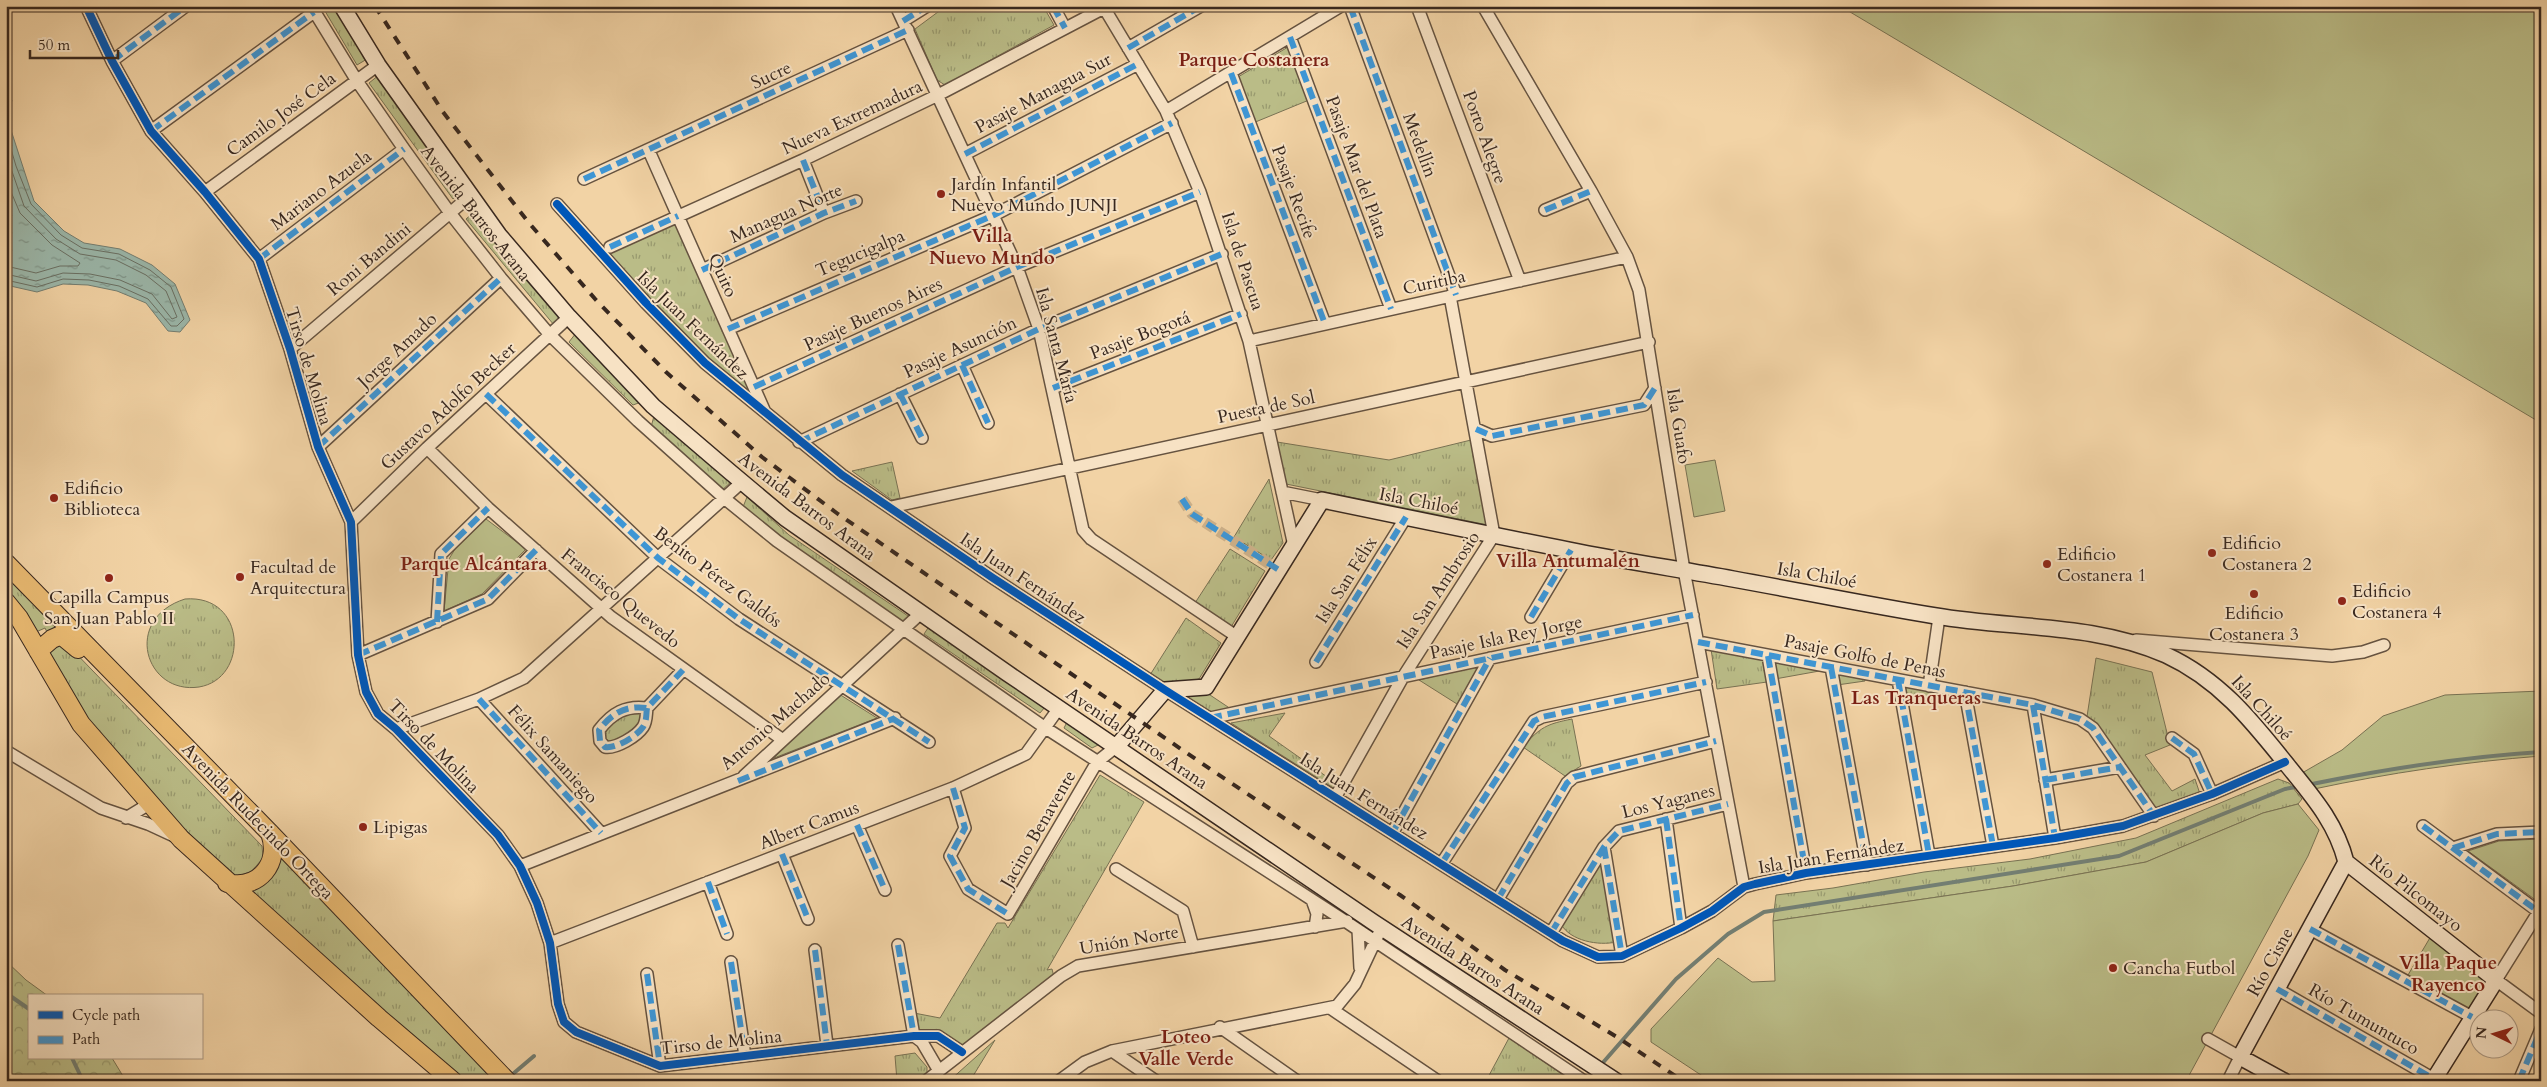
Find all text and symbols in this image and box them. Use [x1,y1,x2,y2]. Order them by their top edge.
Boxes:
scale bar [30,28,118,60]
text: 50 m [38,35,70,55]
street label: Pasaje Managua Sur [971,47,1116,140]
district label: Parque Costanera [1178,47,1330,73]
street label: Sucre [747,55,795,96]
street label: Camilo José Cela [221,66,341,163]
street label: Nueva Extremadura [778,74,927,161]
street label: Porto Alegre [1456,87,1513,187]
street label: Pasaje Mar del Plata [1319,92,1394,242]
street label: Medellín [1396,109,1443,182]
street label: Avenida Barros Arana [415,140,537,287]
street label: Pasaje Recife [1265,142,1322,242]
street label: Mariano Azuela [266,144,377,237]
place label: Jardín Infantil Nuevo Mundo JUNJI [948,172,1118,218]
street label: Managua Norte [726,177,846,249]
marker: Jardín Infantil Nuevo Mundo JUNJI [935,188,947,200]
street label: Isla de Pascua [1215,209,1270,314]
street label: Roni Bandini [322,217,417,302]
street label: Tegucigalpa [812,223,909,283]
district label: Villa Nuevo Mundo [929,223,1055,271]
street label: Quito [702,249,743,301]
street label: Curitiba [1400,264,1468,301]
street label: Isla Juan Fernández [631,265,754,385]
street label: Pasaje Buenos Aires [800,271,946,357]
street label: Isla Santa María [1029,285,1084,406]
street label: Tirso de Molina [279,304,338,429]
street label: Pasaje Bogotá [1086,305,1194,366]
street label: Jorge Amado [350,307,443,396]
street label: Pasaje Asunción [899,310,1022,385]
street label: Gustavo Adolfo Becker [375,337,522,476]
street label: Puesta de Sol [1215,385,1317,430]
street label: Isla Guafo [1660,386,1697,466]
street label: Avenida Barros Arana [733,446,881,567]
place label: Edificio Biblioteca [64,476,140,522]
street label: Isla Chiloé [1377,482,1461,521]
marker: Edificio Biblioteca [48,492,60,504]
street label: Benito Pérez Galdós [649,521,787,634]
street label: Isla San Ambrosio [1391,526,1486,654]
street label: Isla Juan Fernández [955,527,1091,630]
place label: Edificio Costanera 2 [2222,531,2312,577]
street label: Isla San Félix [1310,532,1383,629]
street label: Francisco Quevedo [556,542,686,655]
place label: Edificio Costanera 1 [2057,542,2147,588]
marker: Edificio Costanera 2 [2206,547,2218,559]
district label: Villa Antumalén [1496,548,1641,574]
district label: Parque Alcántara [400,551,548,577]
place label: Facultad de Arquitectura [250,555,346,601]
street label: Isla Chiloé [1775,556,1859,595]
marker: Edificio Costanera 1 [2041,558,2053,570]
marker: Facultad de Arquitectura [234,571,246,583]
marker: Capilla Campus San Juan Pablo II [103,572,115,584]
place label: Edificio Costanera 4 [2352,579,2442,625]
place label: Capilla Campus San Juan Pablo II [44,585,174,631]
marker: Edificio Costanera 3 [2248,588,2260,600]
marker: Edificio Costanera 4 [2336,595,2348,607]
place label: Edificio Costanera 3 [2209,601,2299,647]
street label: Pasaje Isla Rey Jorge [1428,609,1585,666]
street label: Pasaje Golfo de Penas [1782,629,1948,684]
street label: Antonio Machado [715,666,836,776]
street label: Isla Chiloé [2225,670,2298,747]
street label: Avenida Barros Arana [1061,682,1213,795]
district label: Las Tranqueras [1851,685,1981,711]
street label: Tirso de Molina [382,694,485,799]
street label: Félix Samaniego [502,700,604,809]
street label: Avenida Rudecindo Ortega [176,737,339,905]
street label: Isla Juan Fernández [1295,747,1433,846]
street label: Jacino Benavente [993,766,1082,895]
street label: Los Yaganes [1619,778,1717,825]
street label: Albert Camus [756,795,863,856]
place label: Lipigas [373,815,427,840]
marker: Lipigas [357,821,369,833]
street label: Isla Juan Fernández [1756,833,1906,880]
street label: Río Pilcomayo [2364,849,2468,938]
street label: Avenida Barros Arana [1396,910,1550,1021]
street label: Unión Norte [1078,919,1181,962]
street label: Río Cisne [2241,923,2300,1001]
district label: Villa Paque Rayenco [2399,950,2497,998]
place label: Cancha Futbol [2123,956,2236,981]
marker: Cancha Futbol [2107,962,2119,974]
street label: Río Tumuntuco [2304,978,2424,1061]
legend [28,994,202,1060]
text: Cycle path [72,1005,141,1025]
north arrow [2470,1010,2520,1060]
street label: Tirso de Molina [659,1024,783,1061]
district label: Loteo Valle Verde [1138,1024,1234,1072]
text: N [2472,1026,2492,1040]
text: Path [72,1029,101,1049]

